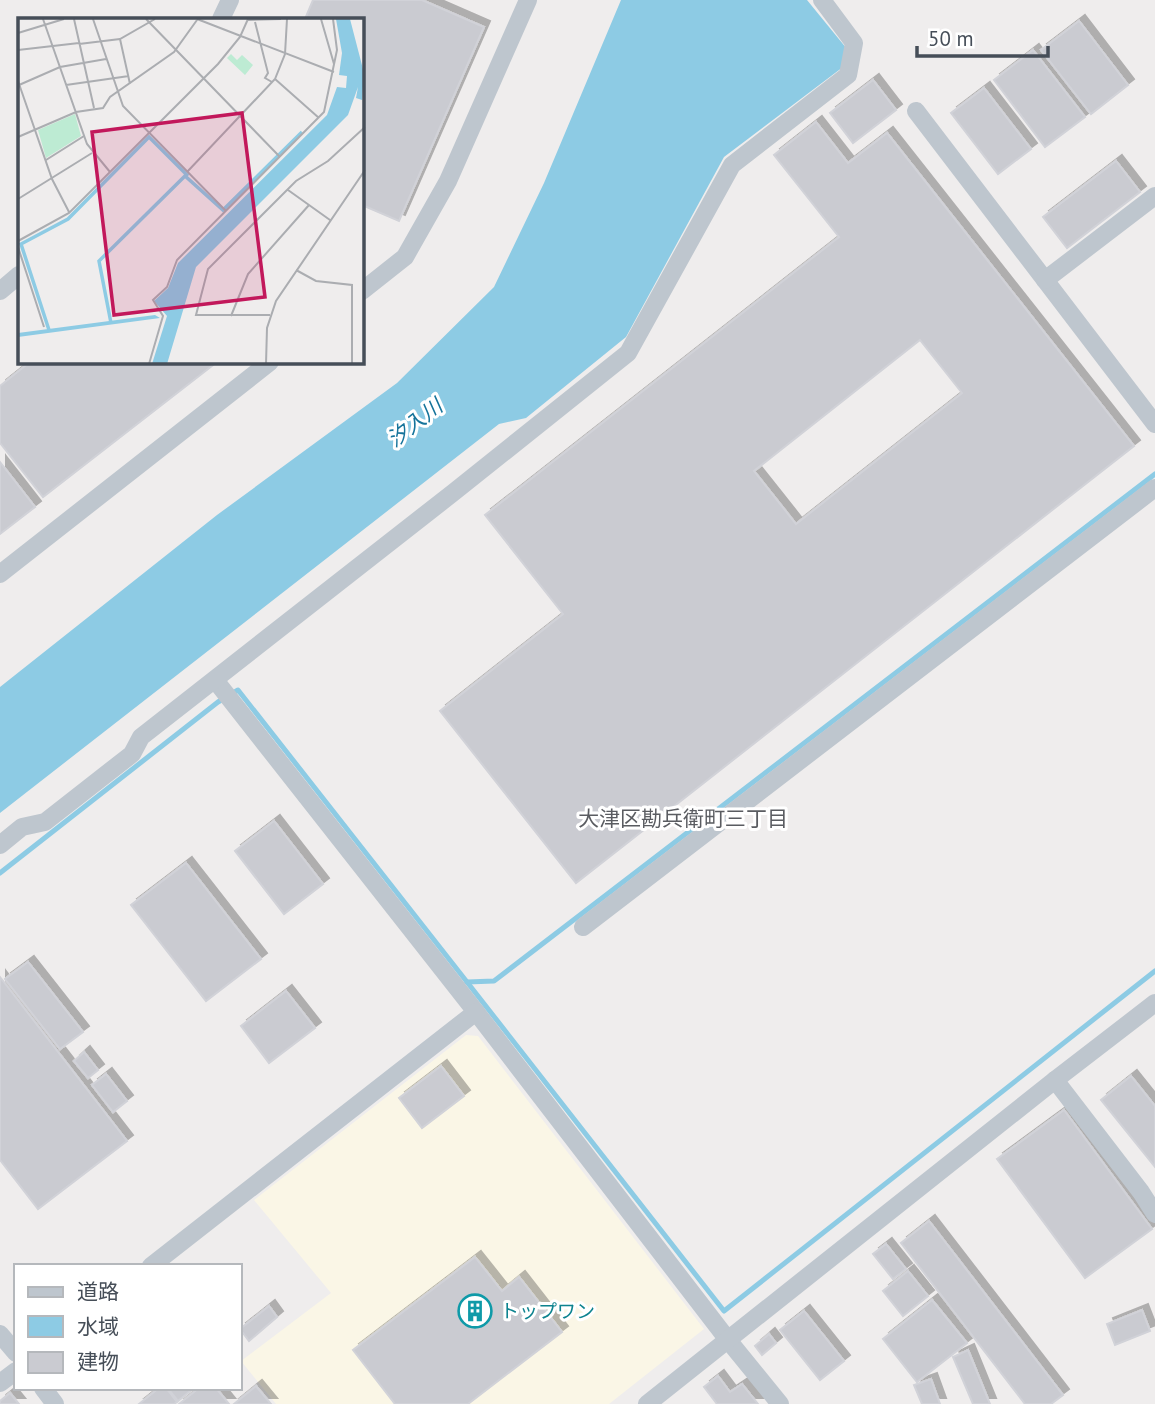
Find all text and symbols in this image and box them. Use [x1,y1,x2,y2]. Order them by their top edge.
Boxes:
scale bar [917,14,1048,58]
inset map [18,18,364,364]
text: 50 m [928,25,974,52]
water label: 汐入川 [382,391,449,453]
district label: 大津区勘兵衛町三丁目 [578,805,788,832]
legend [14,1264,242,1390]
text: 道路 [77,1278,119,1305]
building icon: トップワン [456,1292,494,1330]
place label: トップワン [500,1299,595,1323]
text: 水域 [77,1313,119,1340]
text: 建物 [77,1348,119,1375]

